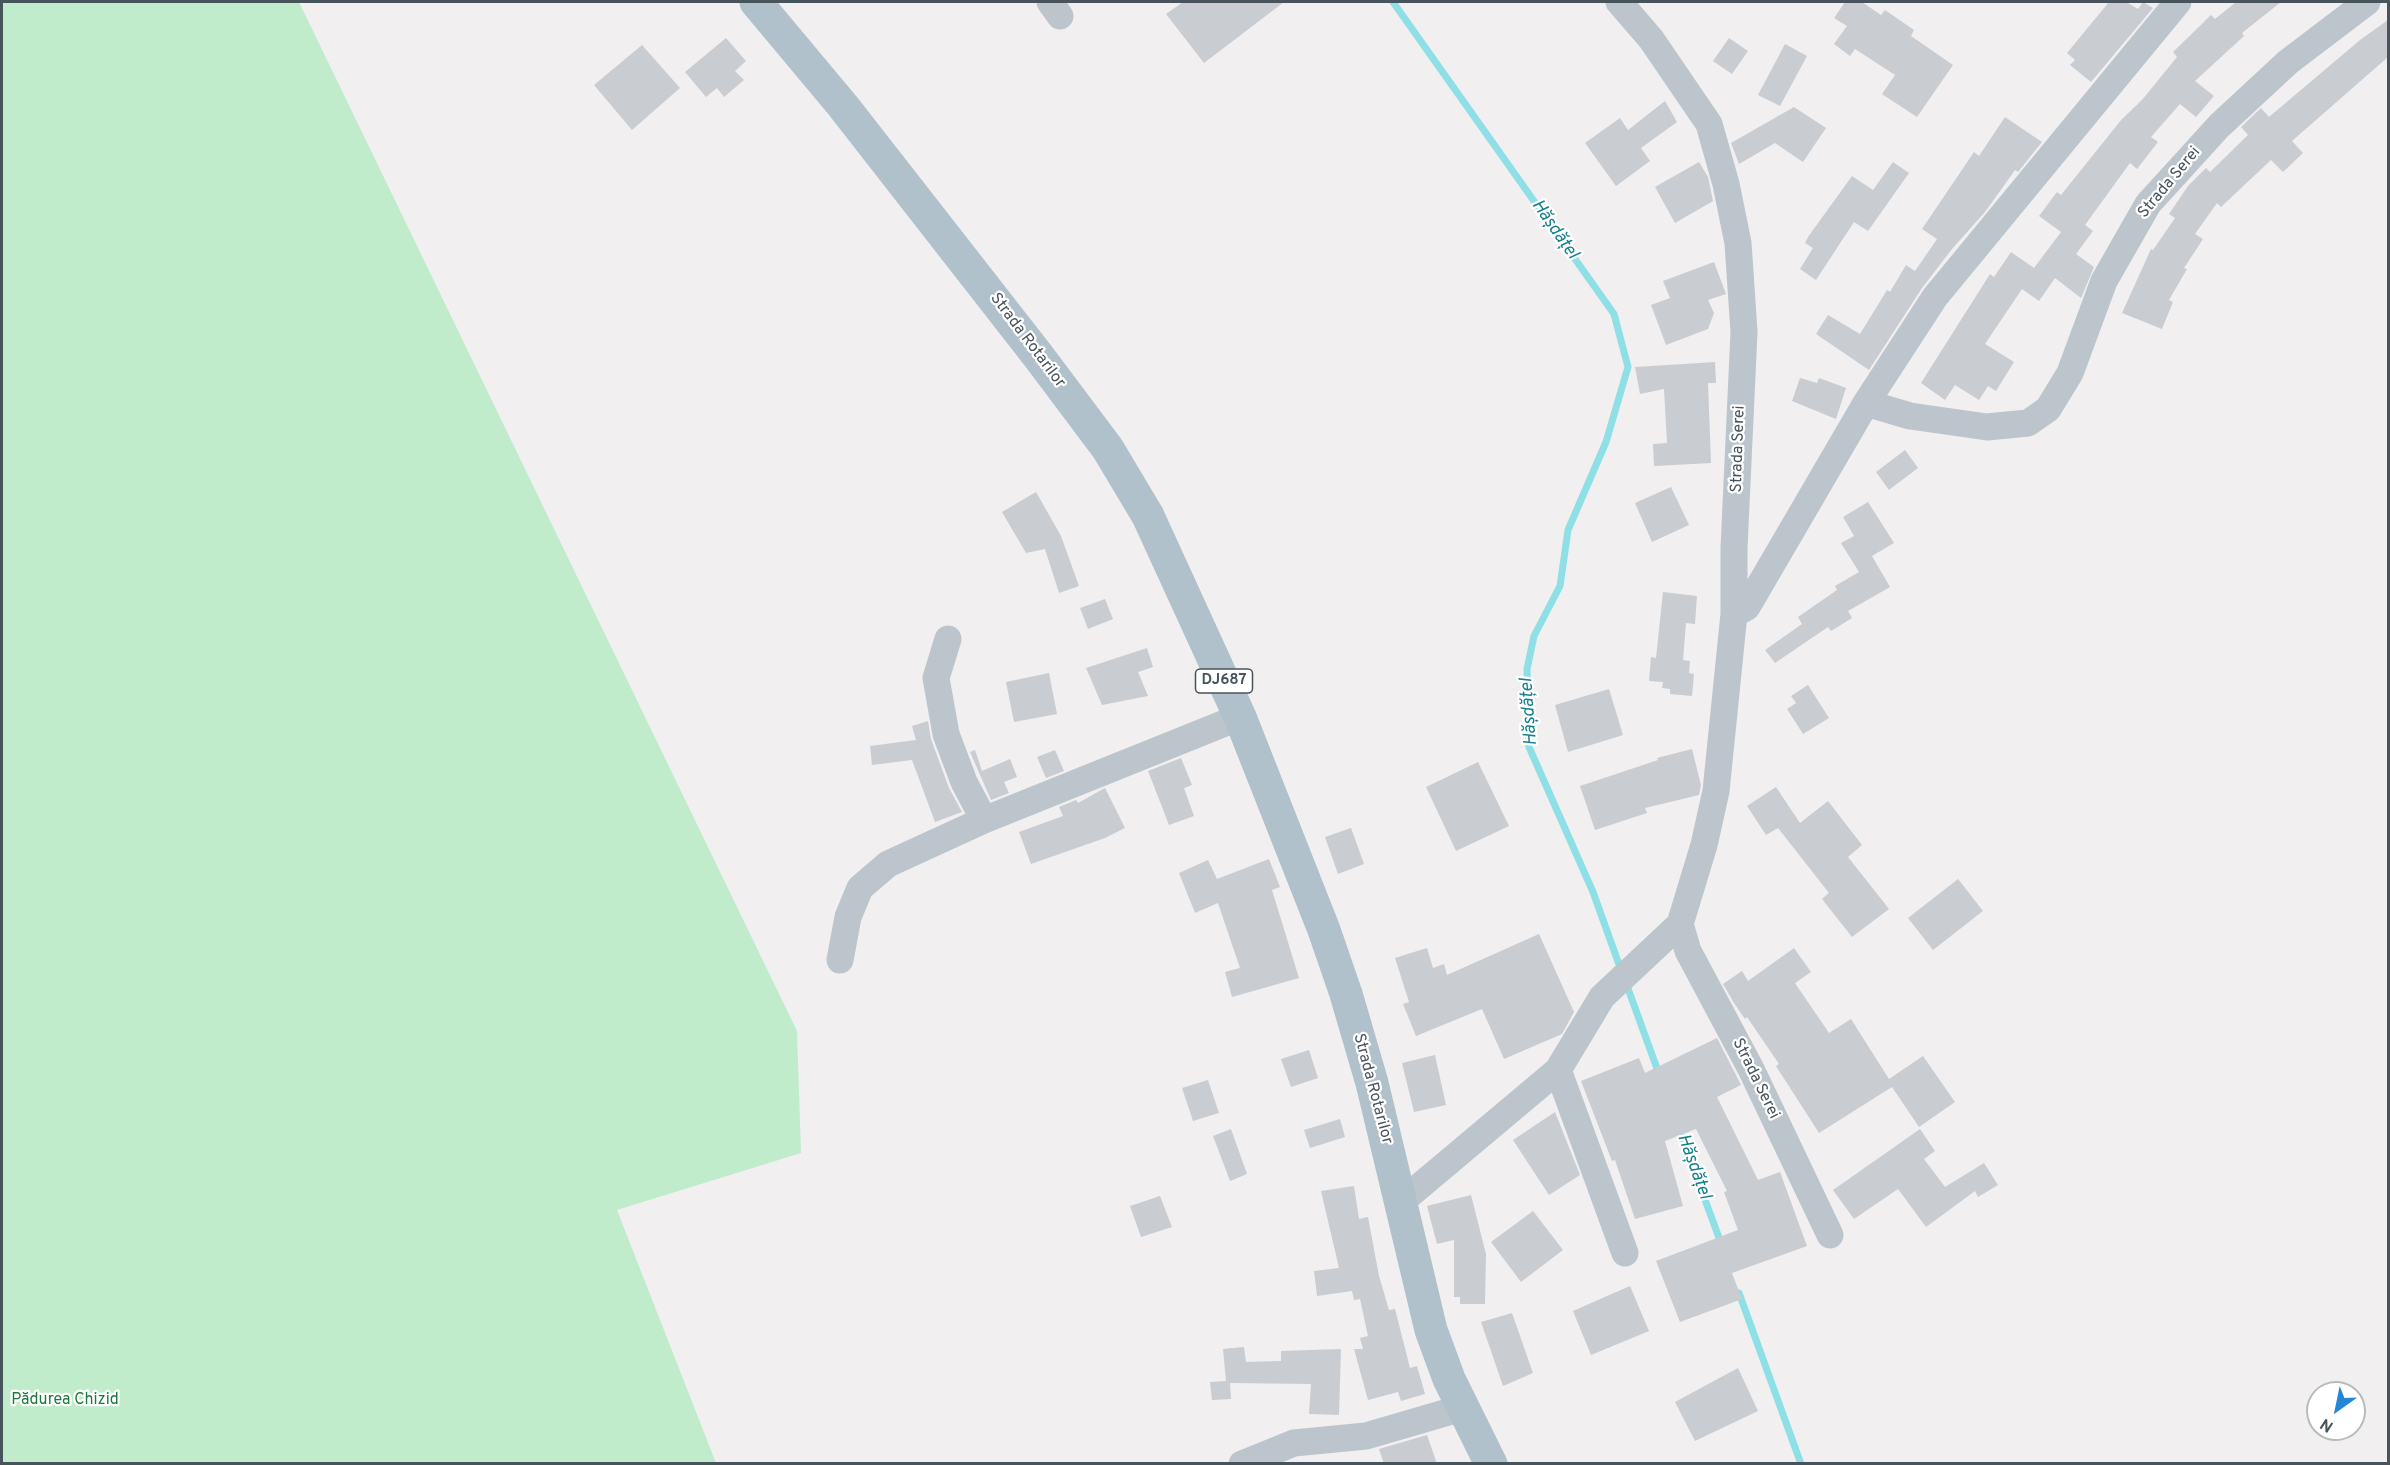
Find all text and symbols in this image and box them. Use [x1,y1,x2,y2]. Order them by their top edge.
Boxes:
street label: Strada Serei [2135,143,2205,223]
water label: Hășdățel [1526,196,1582,264]
street label: Strada Rotarilor [985,290,1069,392]
street label: Strada Serei [1728,405,1750,493]
road number: DJ687 [1196,669,1252,693]
water label: Hășdățel [1517,677,1543,747]
street label: Strada Rotarilor [1348,1032,1396,1146]
street label: Strada Serei [1727,1036,1783,1122]
water label: Hășdățel [1671,1131,1715,1203]
north arrow [2306,1381,2366,1441]
park label: Pădurea Chizid [11,1391,119,1411]
text: N [2317,1413,2338,1436]

